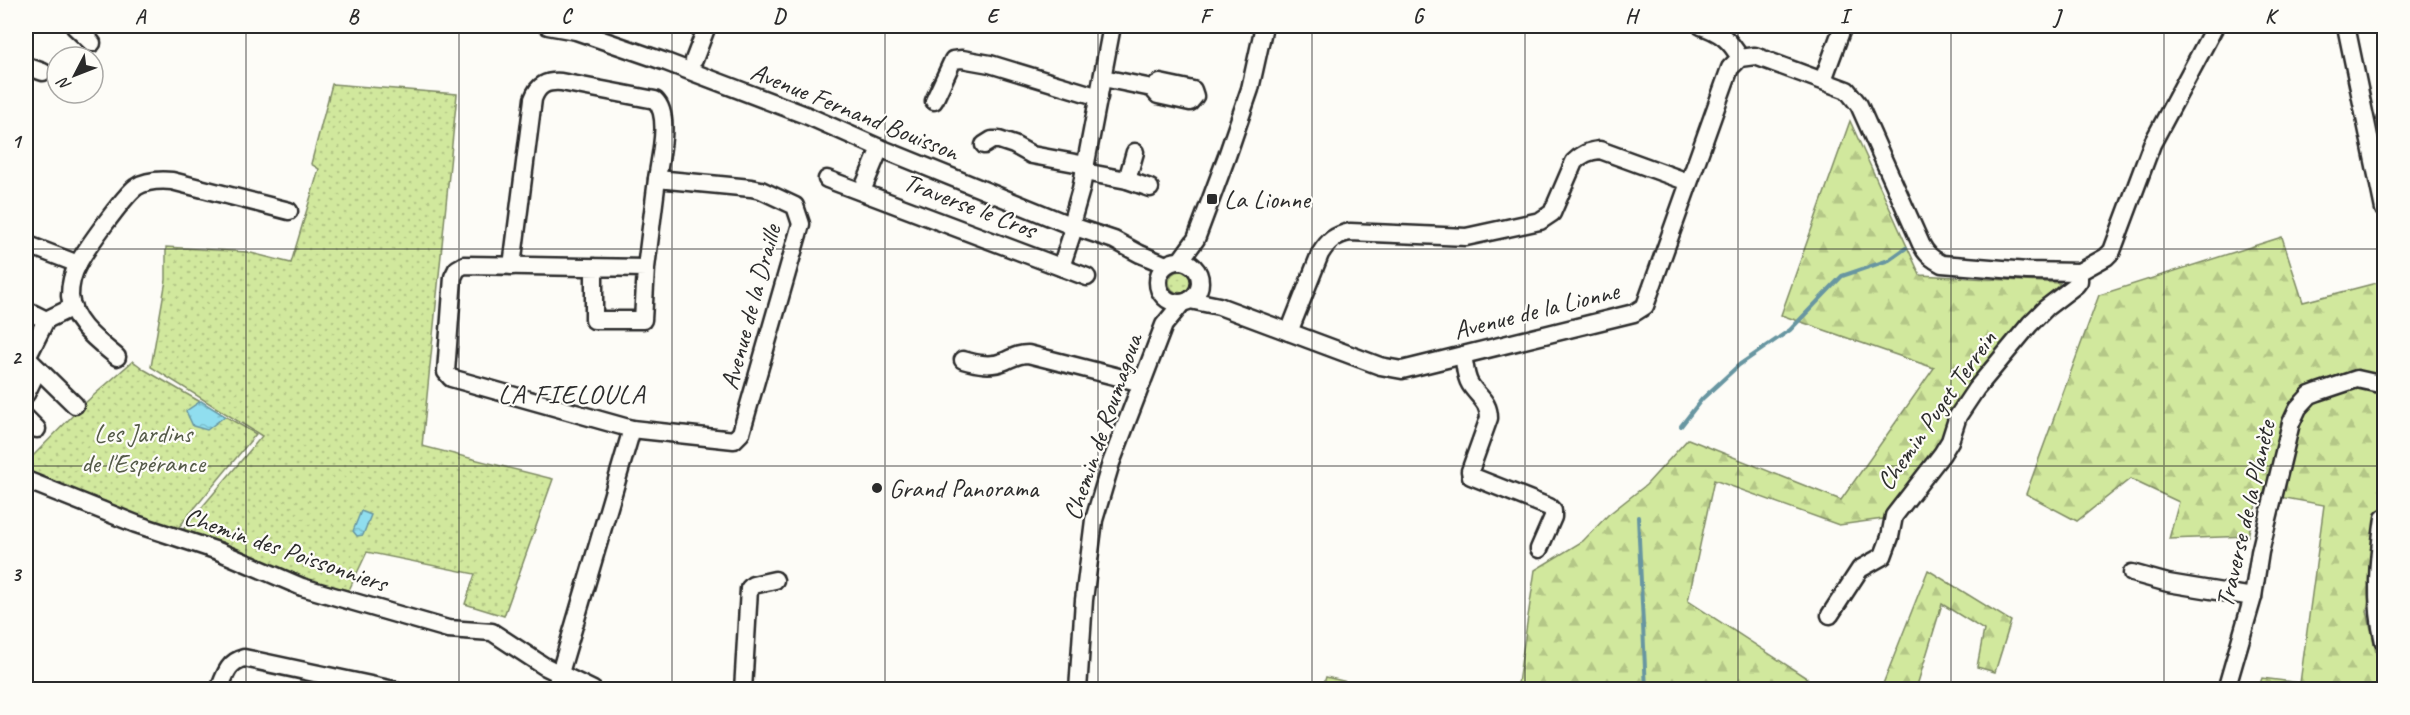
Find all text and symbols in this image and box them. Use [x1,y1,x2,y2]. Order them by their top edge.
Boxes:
text: A [135,4,147,29]
text: B [348,4,360,29]
text: C [561,4,573,29]
text: D [773,4,787,29]
text: E [987,4,1001,29]
text: F [1200,4,1214,29]
text: G [1413,4,1426,29]
text: H [1625,4,1640,29]
text: I [1840,4,1853,29]
text: J [2052,4,2064,29]
text: K [2265,4,2279,29]
north arrow [45,45,105,105]
street label: Avenue Fernand Bouisson [746,55,965,169]
text: N [52,72,75,95]
text: 1 [12,129,23,154]
street label: Traverse le Cros [899,165,1043,247]
place label: La Lionne [1224,183,1312,216]
marker: La Lionne [1205,192,1219,206]
street label: Avenue de la Draille [713,220,789,393]
street label: Avenue de la Lionne [1450,274,1624,347]
street label: Chemin Puget Terrein [1869,324,2004,497]
street label: Chemin de Roumagoua [1055,328,1150,524]
text: 2 [12,345,23,370]
district label: LA FIELOULA [498,377,646,411]
street label: Traverse de la Planète [2208,415,2284,611]
park label: Les Jardins de l'Espérance [81,417,206,480]
place label: Grand Panorama [889,472,1040,505]
marker: Grand Panorama [870,481,884,495]
street label: Chemin des Poissonniers [180,499,394,600]
text: 3 [12,562,23,587]

